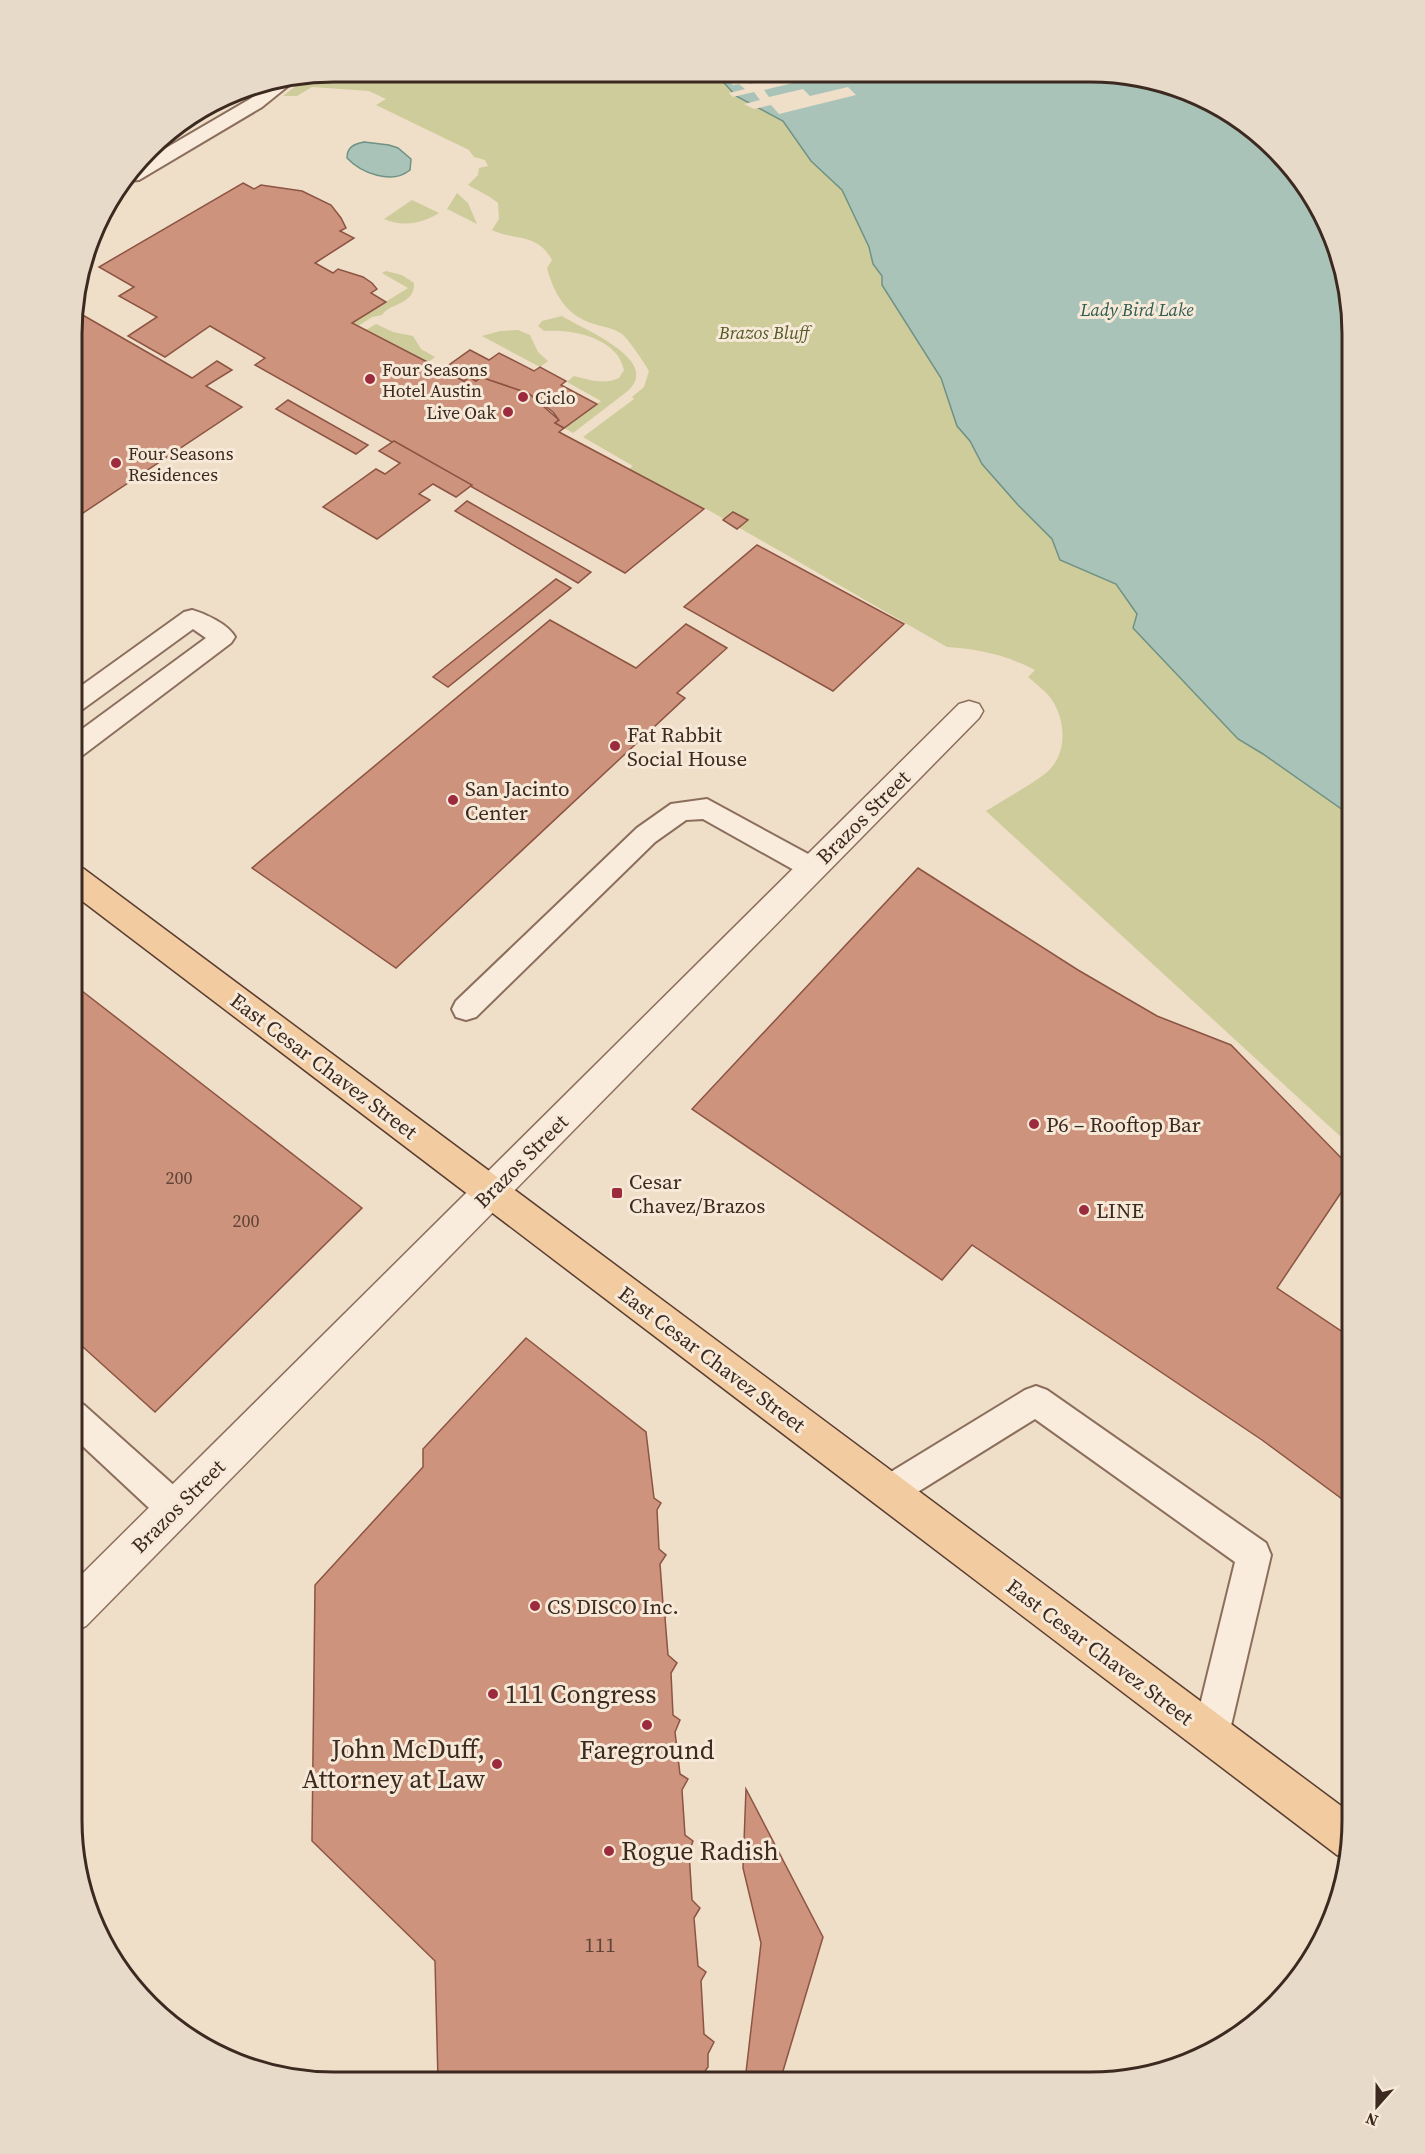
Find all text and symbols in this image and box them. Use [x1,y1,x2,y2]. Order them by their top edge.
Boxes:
water label: Lady Bird Lake [1079,297,1194,322]
park label: Brazos Bluff [718,320,813,345]
place label: Four Seasons Hotel Austin [382,357,488,403]
marker: Four Seasons Hotel Austin [363,372,377,386]
place label: Ciclo [535,385,576,410]
marker: Ciclo [516,390,530,404]
place label: Live Oak [426,400,496,425]
marker: Live Oak [501,405,515,419]
place label: Four Seasons Residences [128,441,234,487]
marker: Four Seasons Residences [109,456,123,470]
place label: Fat Rabbit Social House [627,720,747,773]
marker: Fat Rabbit Social House [608,739,622,753]
street label: Brazos Street [810,764,916,870]
place label: San Jacinto Center [465,774,569,827]
marker: San Jacinto Center [446,793,460,807]
street label: East Cesar Chavez Street [224,986,424,1146]
street label: Brazos Street [468,1108,574,1214]
place label: P6 – Rooftop Bar [1046,1110,1201,1139]
marker: P6 – Rooftop Bar [1027,1117,1041,1131]
house number: 200 [166,1165,193,1190]
place label: Cesar Chavez/Brazos [629,1167,765,1220]
marker: Cesar Chavez/Brazos [610,1186,624,1200]
place label: LINE [1096,1196,1144,1225]
marker: LINE [1077,1203,1091,1217]
house number: 200 [233,1208,260,1233]
street label: East Cesar Chavez Street [612,1279,812,1439]
street label: Brazos Street [125,1453,231,1559]
street label: East Cesar Chavez Street [1000,1572,1200,1732]
place label: CS DISCO Inc. [547,1592,679,1621]
marker: CS DISCO Inc. [528,1599,542,1613]
place label: 111 Congress [505,1676,657,1712]
marker: 111 Congress [486,1687,500,1701]
marker: Fareground [640,1718,654,1732]
place label: John McDuff, Attorney at Law [302,1731,485,1797]
place label: Fareground [580,1732,715,1768]
marker: John McDuff, Attorney at Law [490,1757,504,1771]
place label: Rogue Radish [621,1833,779,1869]
marker: Rogue Radish [602,1844,616,1858]
house number: 111 [584,1930,616,1959]
north arrow [1347,2076,1407,2136]
text: N [1362,2108,1381,2132]

